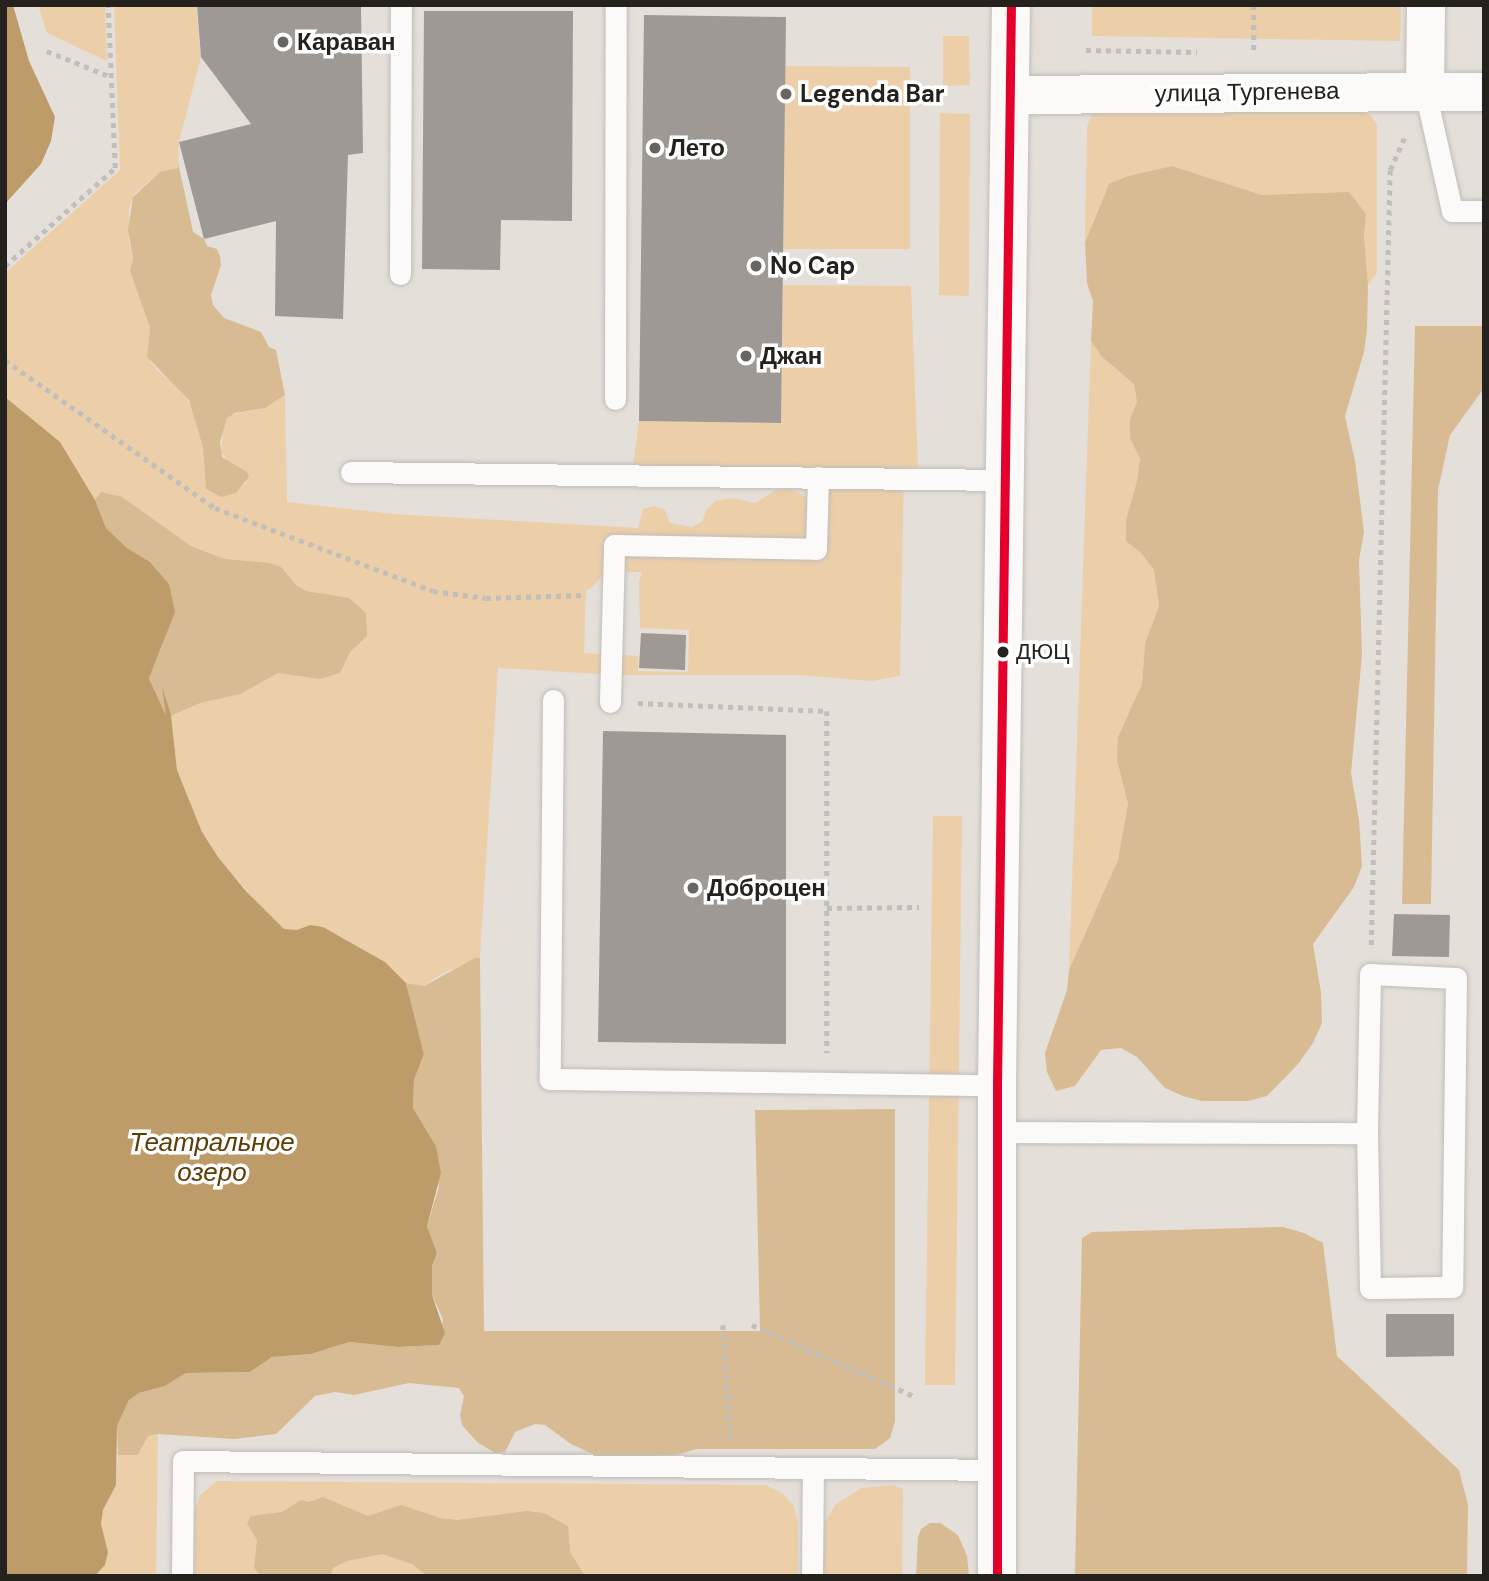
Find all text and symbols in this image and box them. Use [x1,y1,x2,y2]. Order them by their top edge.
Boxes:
place label: Караван [297,28,396,56]
marker: Караван [275,34,291,50]
street label: улица Тургенева [1154,76,1340,108]
place label: Legenda Bar [800,80,945,108]
marker: Legenda Bar [778,86,794,102]
place label: Лето [669,134,725,162]
marker: Лето [647,140,663,156]
place label: No Cap [770,252,855,280]
marker: No Cap [748,258,764,274]
place label: Джан [760,342,822,370]
marker: Джан [738,348,754,364]
place label: ДЮЦ [1016,639,1069,665]
marker: ДЮЦ [996,645,1010,659]
place label: Доброцен [707,874,826,902]
marker: Доброцен [685,880,701,896]
water label: Театральное озеро [129,1127,295,1188]

